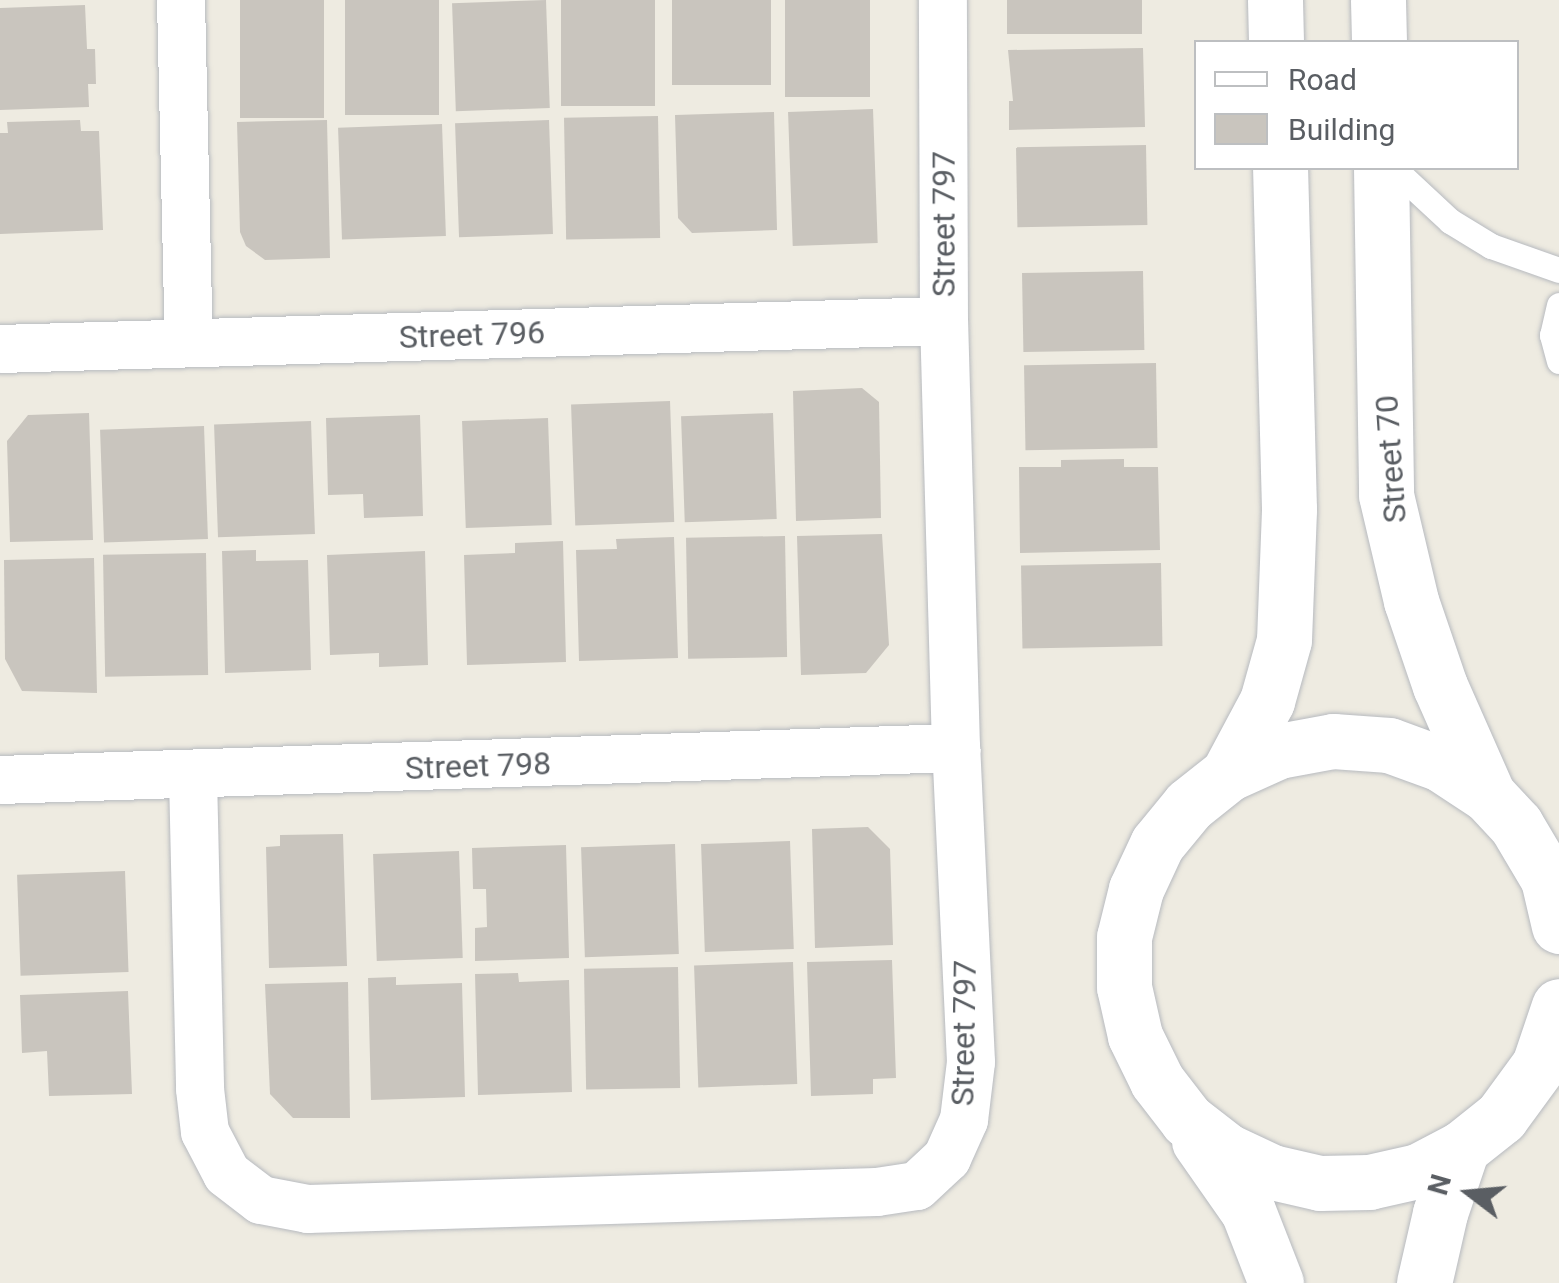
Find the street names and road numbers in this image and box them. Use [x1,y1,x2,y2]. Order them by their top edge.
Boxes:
street label: Street 797 [925,151,963,297]
street label: Street 796 [398,313,546,357]
street label: Street 70 [1367,394,1415,524]
street label: Street 798 [404,744,552,788]
street label: Street 797 [944,960,984,1106]

